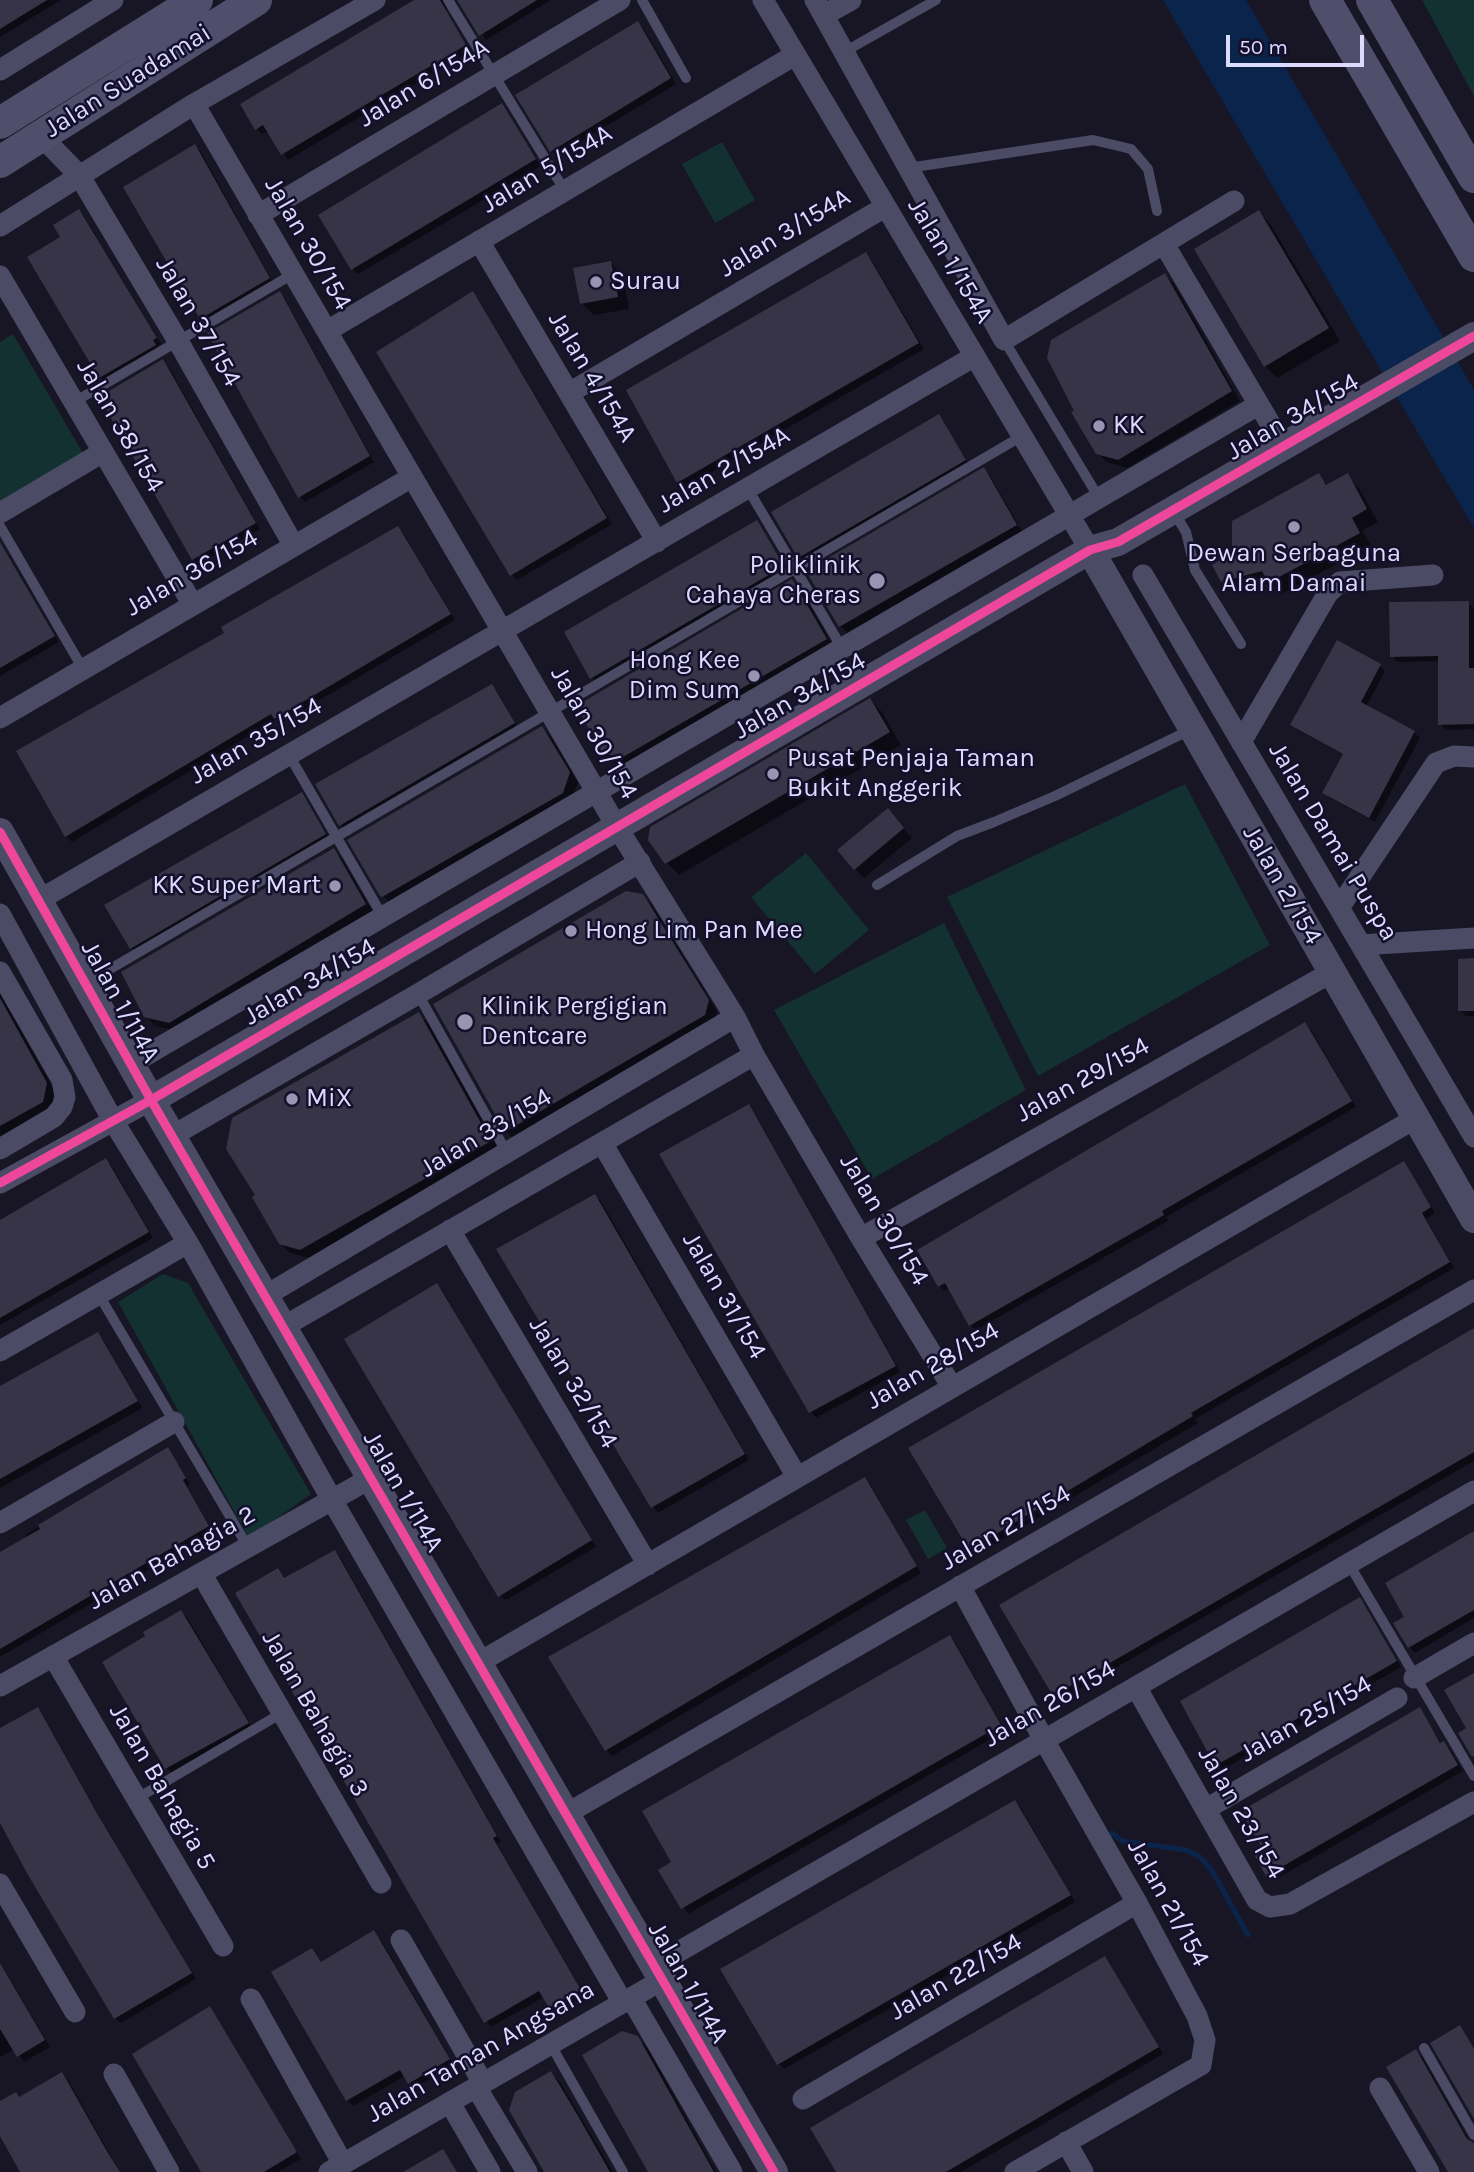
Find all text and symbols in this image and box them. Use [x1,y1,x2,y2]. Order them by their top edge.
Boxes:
street label: Jalan Suadamai [39,17,217,145]
scale bar [1229,21,1367,65]
street label: Jalan 6/154A [353,32,495,134]
text: 50 m [1239,35,1288,59]
street label: Jalan 5/154A [476,118,618,220]
street label: Jalan 30/154 [257,172,359,316]
street label: Jalan 3/154A [714,182,856,284]
street label: Jalan 1/154A [900,193,1000,329]
street label: Jalan 37/154 [148,251,248,393]
place label: Surau [610,266,681,298]
marker: Surau [588,274,604,290]
street label: Jalan 4/154A [541,306,643,448]
street label: Jalan 38/154 [69,354,171,498]
street label: Jalan 34/154 [1221,367,1365,467]
place label: KK [1113,410,1145,442]
marker: KK [1091,418,1107,434]
street label: Jalan 2/154A [652,420,796,520]
marker: Dewan Serbaguna Alam Damai [1286,519,1302,535]
street label: Jalan 36/154 [120,523,264,623]
place label: Dewan Serbaguna Alam Damai [1187,538,1401,600]
place label: Poliklinik Cahaya Cheras [686,550,861,612]
marker: Poliklinik Cahaya Cheras [867,571,887,591]
place label: Hong Kee Dim Sum [629,645,740,706]
street label: Jalan 34/154 [728,646,872,746]
street label: Jalan 30/154 [543,661,645,805]
marker: Hong Kee Dim Sum [746,668,762,684]
street label: Jalan 35/154 [184,691,328,791]
street label: Jalan Damai Puspa [1262,737,1404,947]
place label: Pusat Penjaja Taman Bukit Anggerik [787,743,1035,804]
marker: Pusat Penjaja Taman Bukit Anggerik [765,766,781,782]
street label: Jalan 2/154 [1235,820,1329,950]
place label: KK Super Mart [152,870,321,902]
marker: KK Super Mart [327,878,343,894]
place label: Hong Lim Pan Mee [585,915,803,947]
marker: Hong Lim Pan Mee [563,923,579,939]
street label: Jalan 34/154 [238,932,382,1032]
street label: Jalan 1/114A [74,936,166,1068]
place label: Klinik Pergigian Dentcare [481,991,668,1052]
marker: Klinik Pergigian Dentcare [455,1012,475,1032]
street label: Jalan 29/154 [1011,1031,1155,1129]
street label: Jalan 33/154 [415,1082,557,1184]
place label: MiX [306,1083,352,1115]
marker: MiX [284,1091,300,1107]
street label: Jalan 30/154 [833,1149,935,1291]
street label: Jalan 31/154 [675,1227,773,1365]
street label: Jalan 32/154 [522,1312,624,1454]
street label: Jalan 28/154 [861,1315,1005,1417]
street label: Jalan 1/114A [356,1426,450,1558]
street label: Jalan 27/154 [936,1478,1076,1578]
street label: Jalan Bahagia 2 [83,1499,261,1617]
street label: Jalan Bahagia 3 [255,1625,375,1803]
street label: Jalan 26/154 [978,1654,1122,1754]
street label: Jalan 25/154 [1235,1669,1377,1769]
street label: Jalan Bahagia 5 [102,1699,222,1875]
street label: Jalan 23/154 [1191,1741,1291,1885]
street label: Jalan 21/154 [1120,1834,1216,1972]
street label: Jalan 1/114A [641,1917,735,2049]
street label: Jalan 22/154 [884,1927,1028,2027]
street label: Jalan Taman Angsana [362,1974,600,2130]

